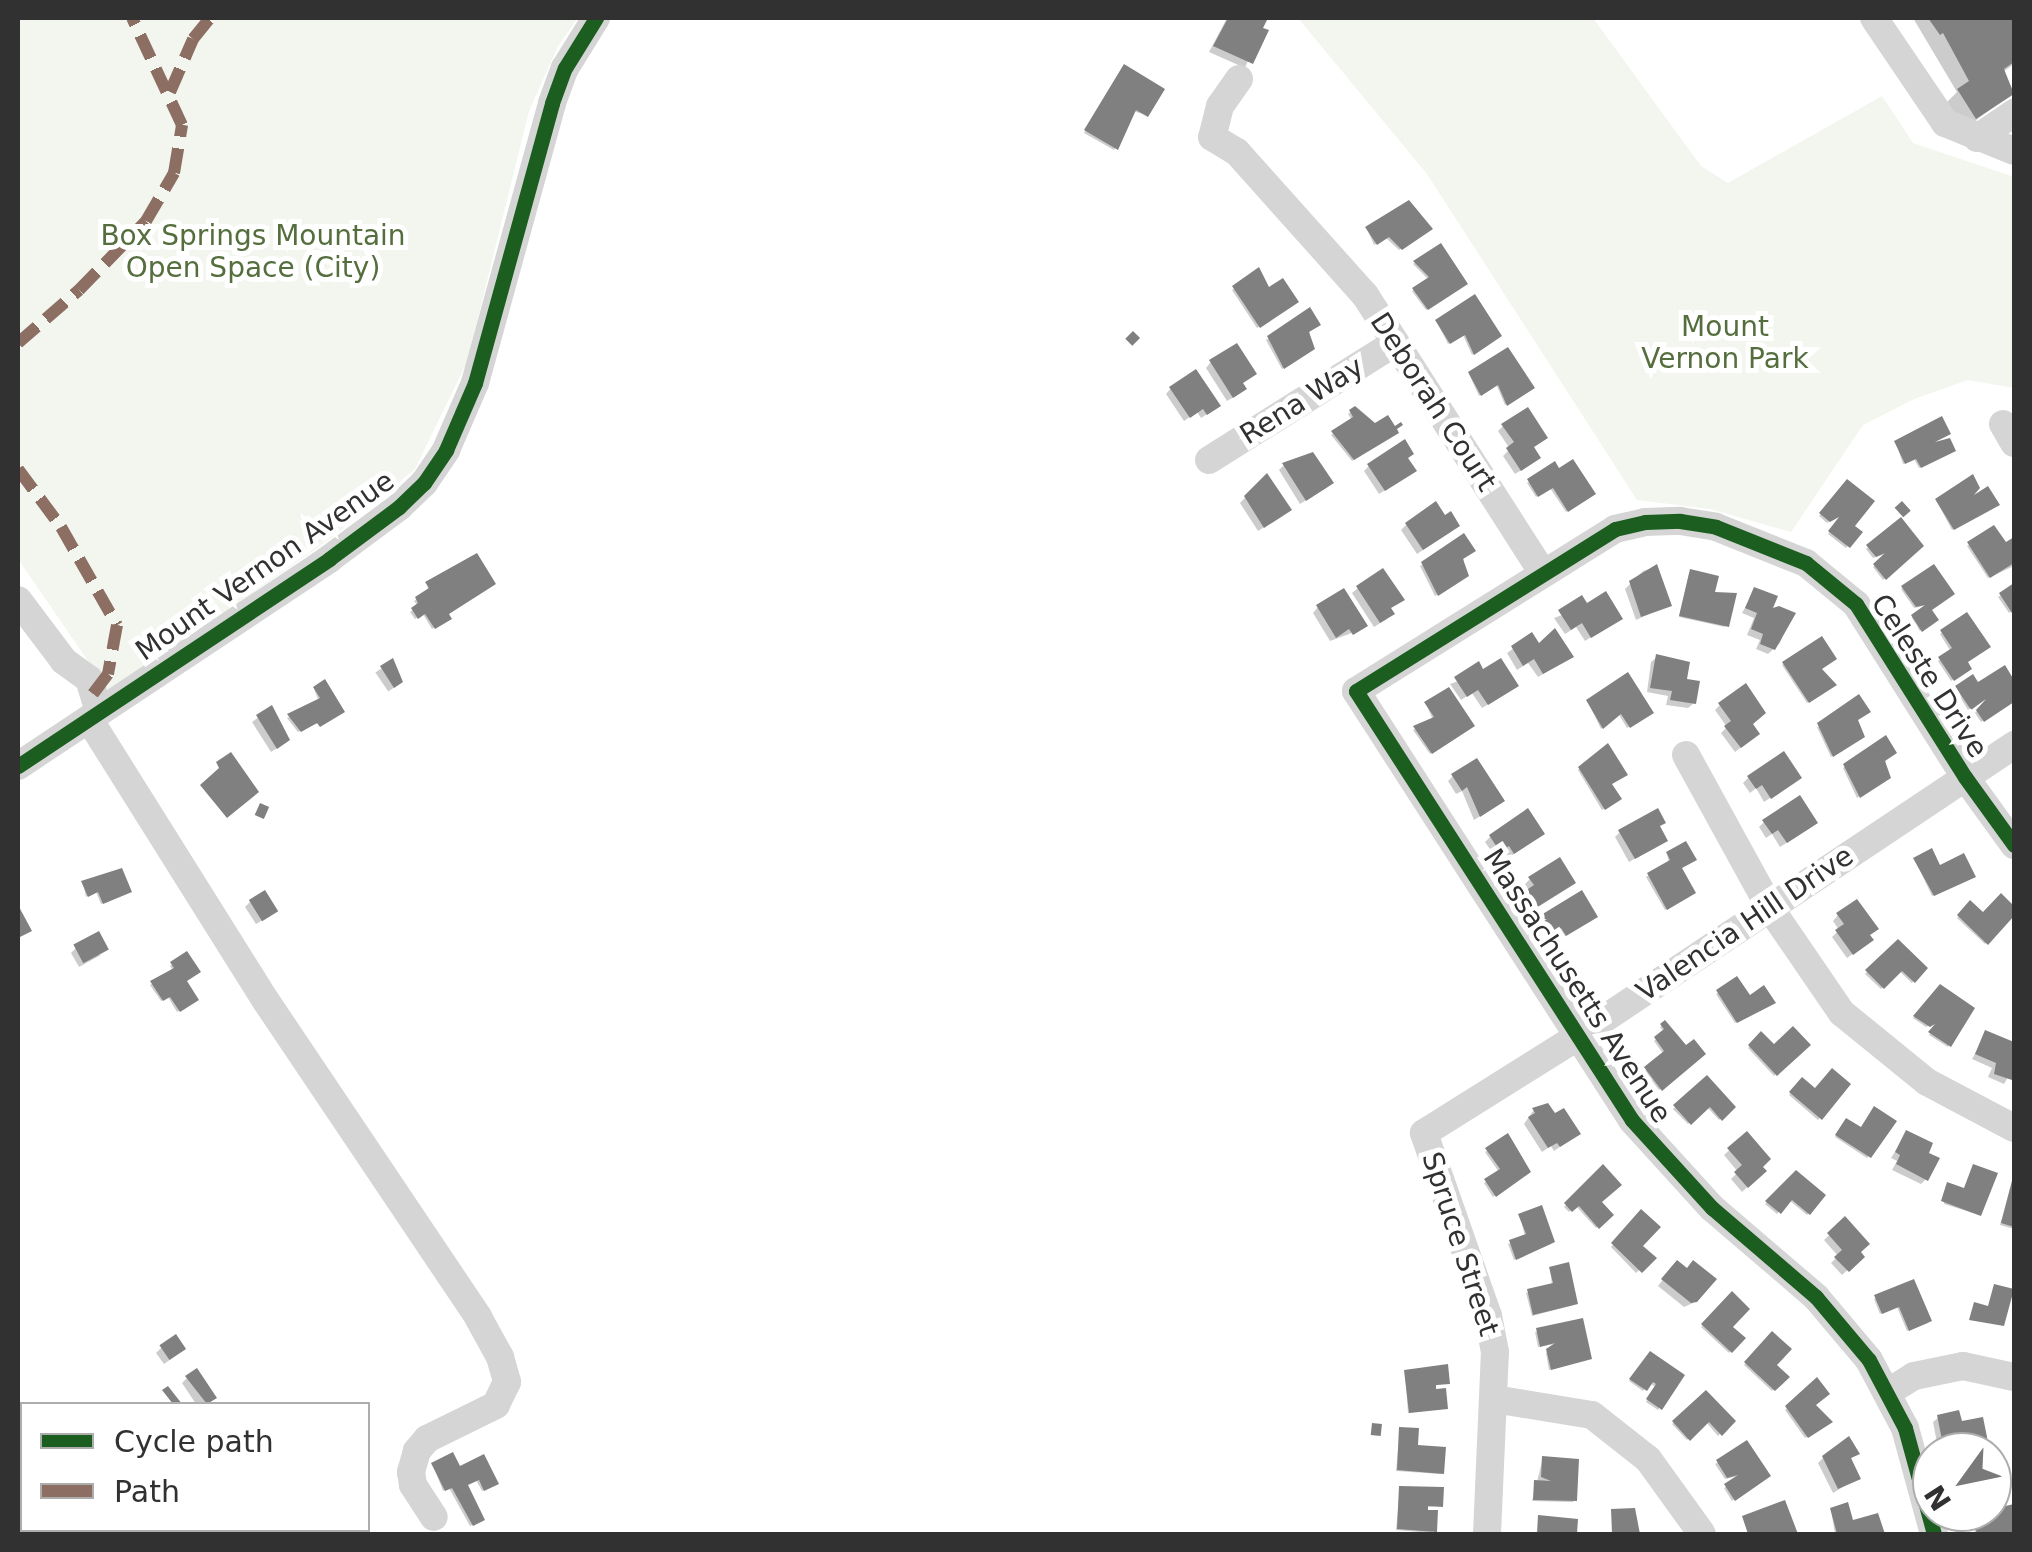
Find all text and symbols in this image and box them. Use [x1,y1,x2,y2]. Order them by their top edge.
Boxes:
park label: Box Springs Mountain Open Space (City) [100,219,406,285]
street label: Deborah Court [1363,306,1503,498]
park label: Mount Vernon Park [1641,310,1809,376]
street label: Rena Way [1234,350,1370,452]
street label: Mount Vernon Avenue [129,464,401,668]
street label: Celeste Drive [1864,588,1994,764]
street label: Valencia Hill Drive [1630,839,1860,1009]
street label: Massachusetts Avenue [1476,843,1678,1129]
street label: Spruce Street [1414,1148,1506,1340]
legend [20,1402,370,1532]
text: Cycle path [114,1424,274,1459]
north arrow [1912,1432,2012,1532]
text: Path [114,1474,180,1509]
text: N [1918,1479,1958,1516]

